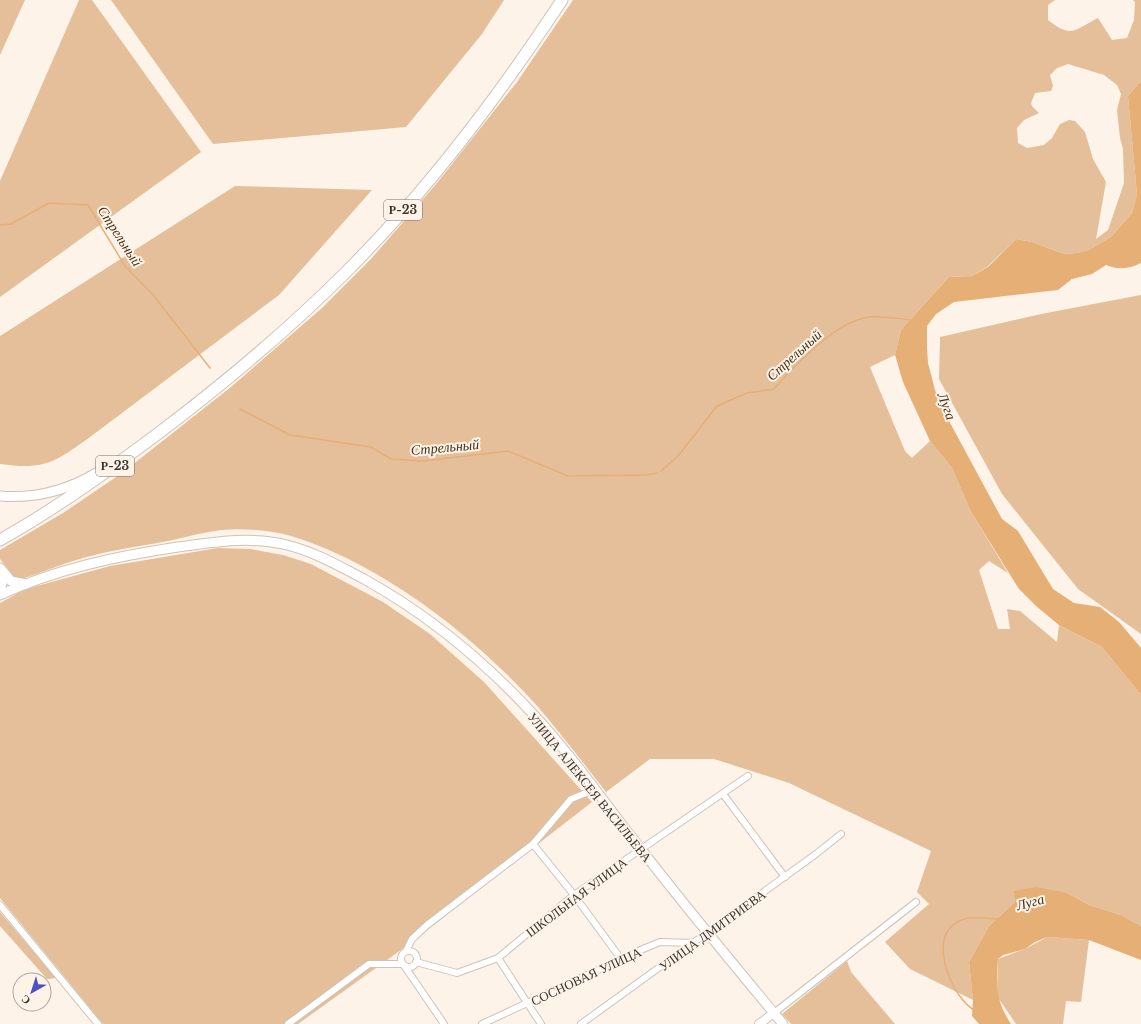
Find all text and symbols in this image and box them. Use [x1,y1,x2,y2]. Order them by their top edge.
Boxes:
road number: Р-23 [384,200,422,220]
water label: Стрельный [94,202,146,270]
water label: Стрельный [763,325,825,385]
water label: Луга [933,389,960,422]
water label: Стрельный [410,435,480,459]
road number: Р-23 [96,456,134,476]
street label: УЛИЦА АЛЕКСЕЯ ВАСИЛЬЕВА [524,709,656,866]
street label: ШКОЛЬНАЯ УЛИЦА [522,853,631,941]
street label: УЛИЦА ДМИТРИЕВА [656,886,770,975]
water label: Луга [1013,890,1046,915]
street label: СОСНОВАЯ УЛИЦА [528,943,645,1010]
north arrow [12,972,52,1012]
text: С [18,992,33,1008]

